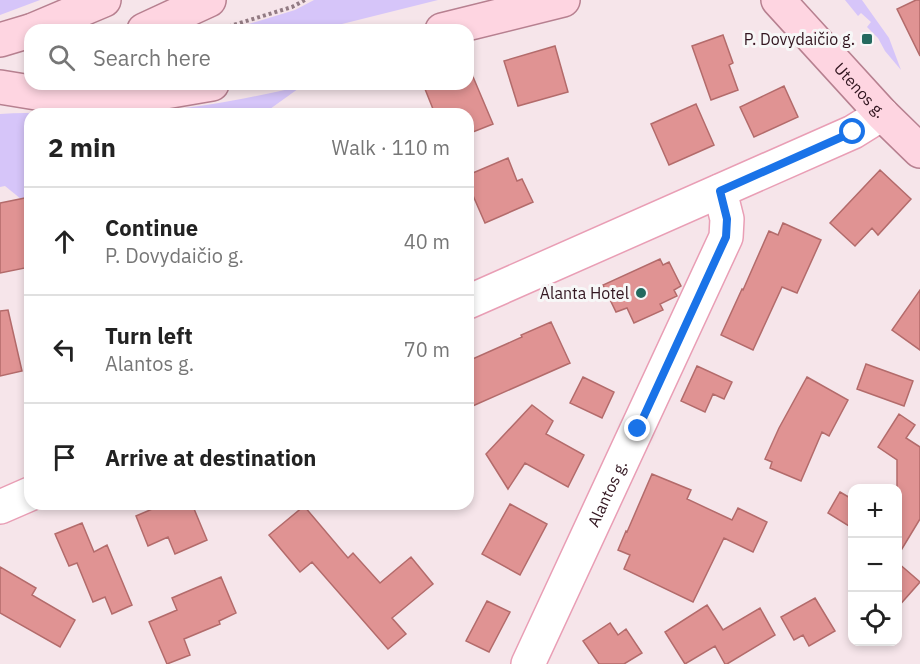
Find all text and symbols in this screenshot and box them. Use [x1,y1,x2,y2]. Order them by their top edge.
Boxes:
search box [24,24,474,90]
place label: P. Dovydaičio g. [744,29,855,49]
marker: P. Dovydaičio g. [860,32,874,46]
icon: search [45,41,78,74]
text: Search here [93,43,211,72]
street label: Utenos g. [830,58,890,122]
route start [839,118,865,144]
text: 2 min [48,130,116,164]
text: Walk · 110 m [332,134,450,161]
text: Continue [105,213,198,242]
icon: ahead [48,225,81,258]
text: 40 m [404,228,450,255]
text: P. Dovydaičio g. [105,242,244,269]
place label: Alanta Hotel [540,283,629,303]
marker: Alanta Hotel [634,286,648,300]
text: Turn left [105,321,193,350]
icon: left [48,333,81,366]
text: 70 m [404,336,450,363]
text: Alantos g. [105,350,194,377]
route end [624,415,650,441]
icon: arrive [48,441,81,474]
text: Arrive at destination [105,443,316,472]
street label: Alantos g. [583,457,631,530]
map controls [848,484,902,646]
button: + [848,484,902,538]
button: − [848,538,902,592]
button: locate [848,592,902,646]

